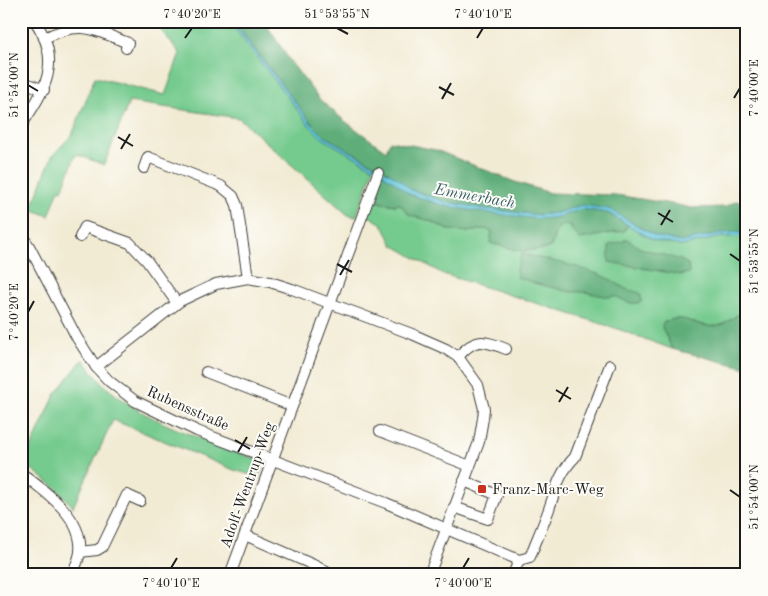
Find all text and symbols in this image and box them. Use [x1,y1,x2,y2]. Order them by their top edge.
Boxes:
text: 51°53'55"N [304,8,370,21]
text: 7°40'20"E [163,9,221,21]
text: 7°40'10"E [454,9,512,21]
text: 51°54'00"N [8,52,21,118]
text: 7°40'00"E [749,59,761,117]
water label: Emmerbach [432,182,516,212]
text: 51°53'55"N [748,228,761,294]
text: 7°40'20"E [9,283,21,341]
street label: Rubensstraße [144,385,231,434]
street label: Adolf-Wentrup-Weg [219,420,278,551]
text: 51°54'00"N [748,464,761,530]
marker: Franz-Marc-Weg [476,483,488,495]
place label: Franz-Marc-Weg [492,483,604,498]
text: 7°40'10"E [142,578,200,590]
text: 7°40'00"E [434,578,492,590]

